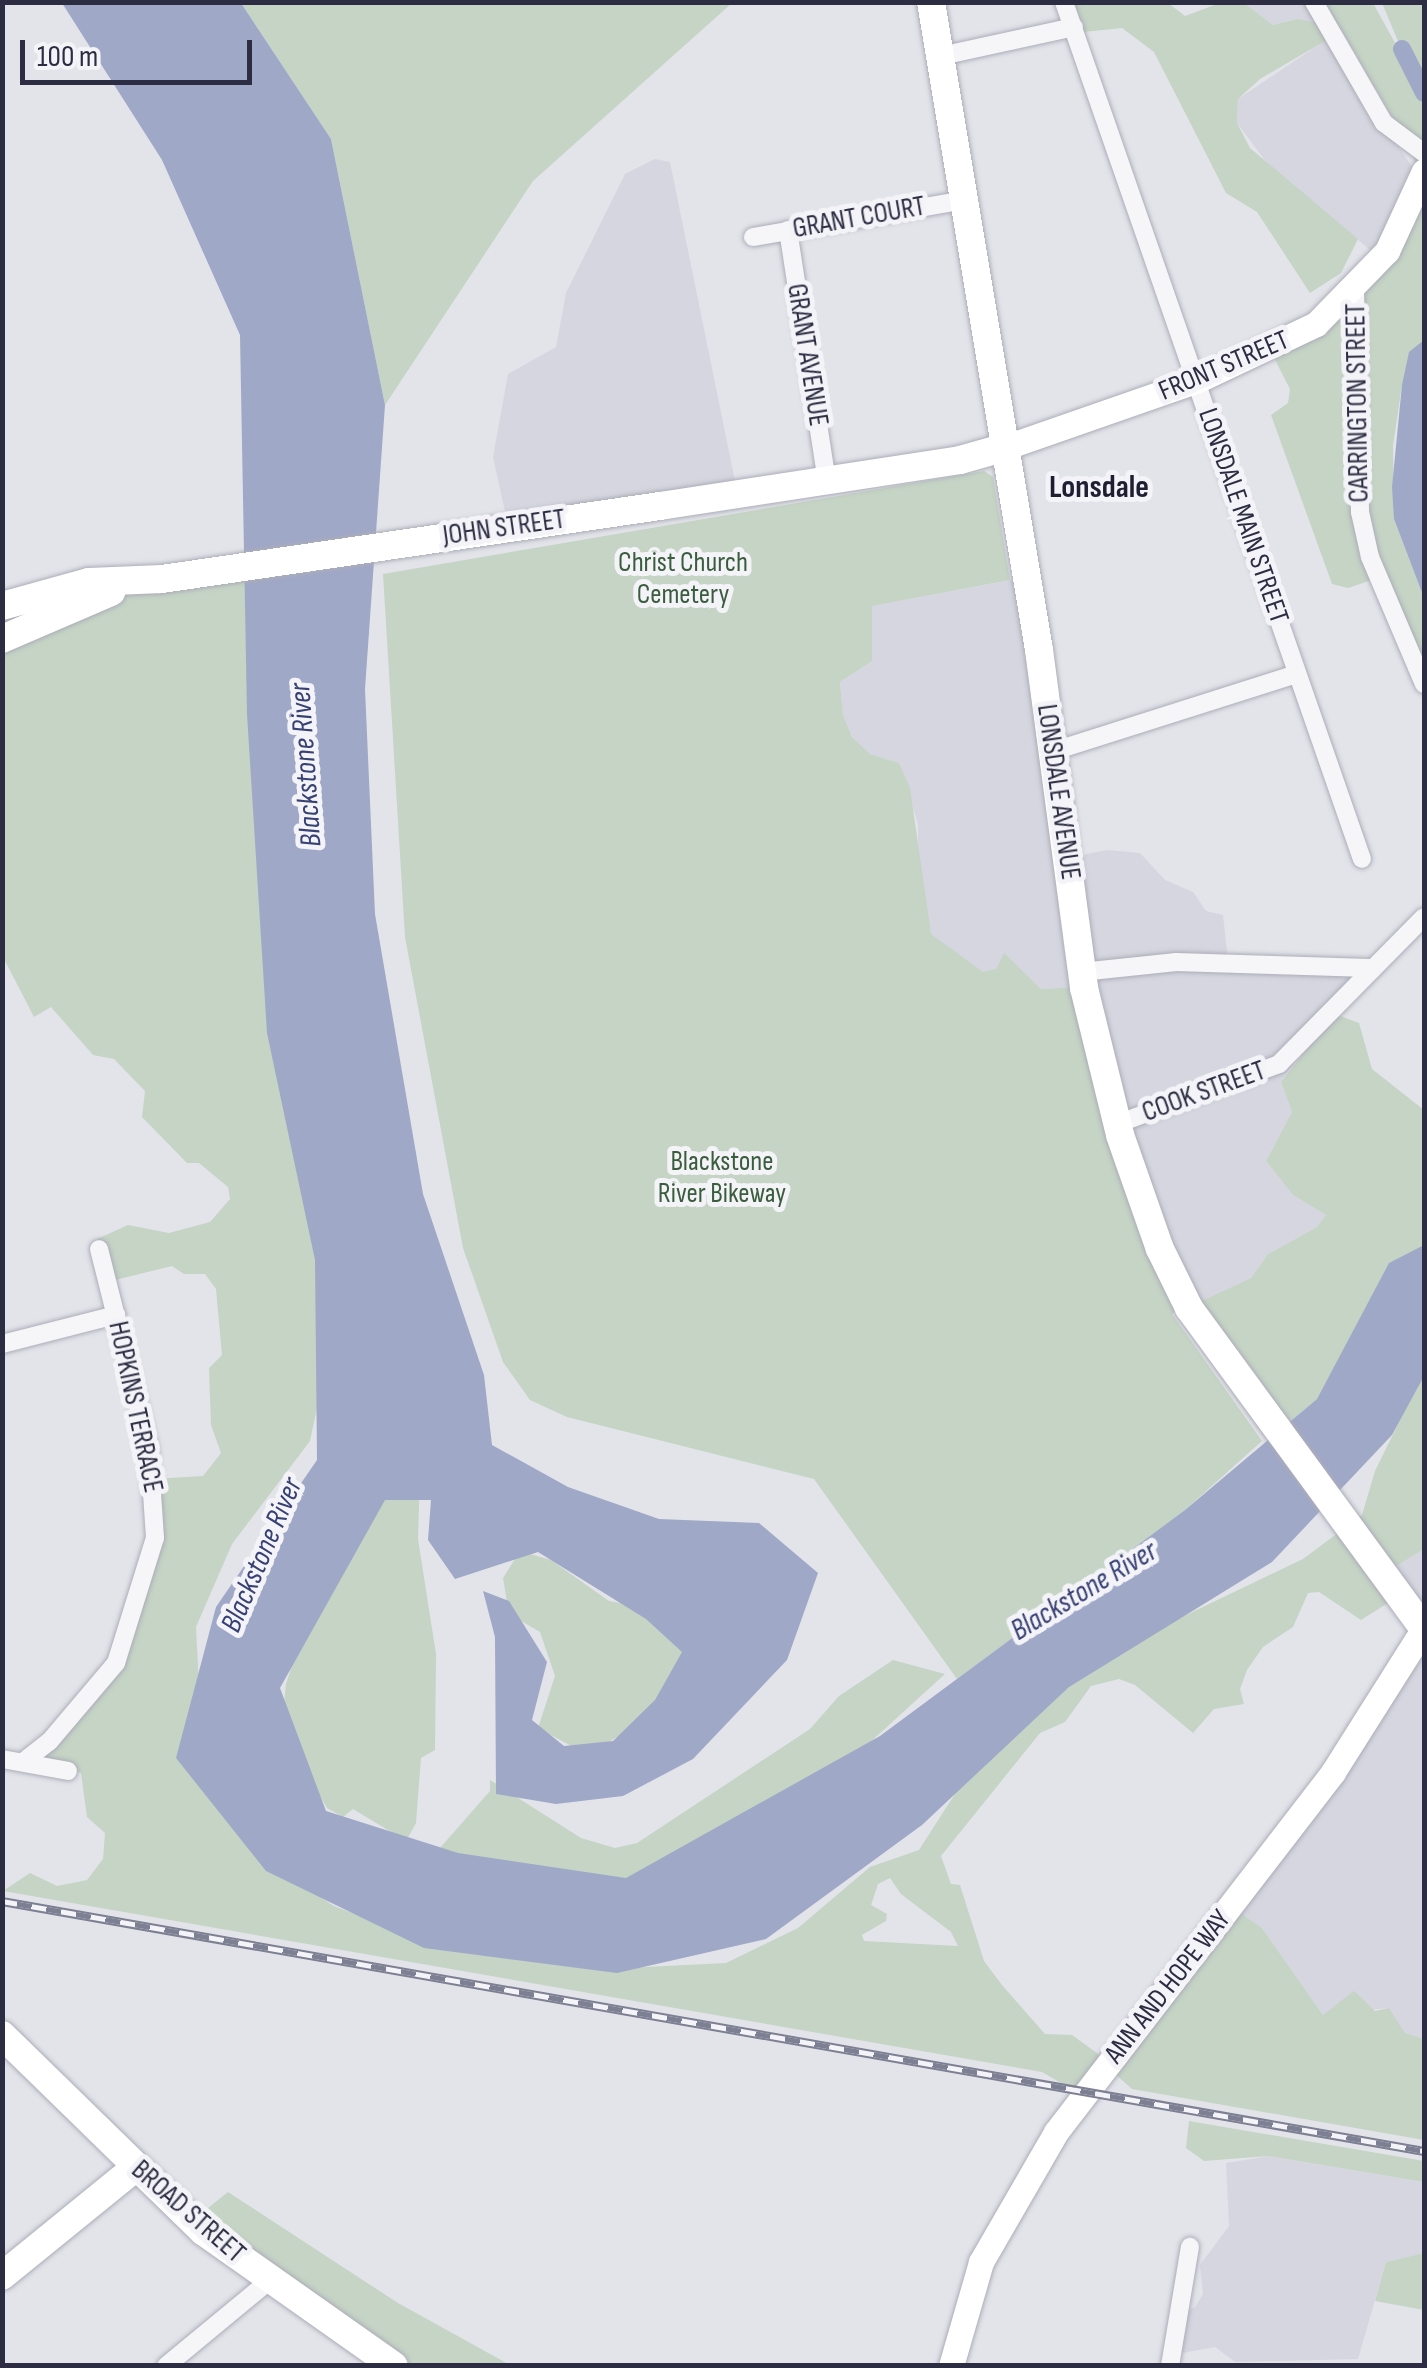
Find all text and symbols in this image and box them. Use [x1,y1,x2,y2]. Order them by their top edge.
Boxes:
scale bar [25,20,258,82]
text: 100 m [37,39,98,75]
street label: GRANT COURT [790,190,928,246]
street label: GRANT AVENUE [779,281,835,429]
street label: CARRINGTON STREET [1339,303,1377,503]
street label: FRONT STREET [1154,324,1294,408]
street label: LONSDALE MAIN STREET [1190,404,1296,628]
district label: Lonsdale [1049,469,1149,507]
street label: JOHN STREET [441,503,567,553]
park label: Christ Church Cemetery [618,546,748,612]
water label: Blackstone River [282,682,330,848]
street label: LONSDALE AVENUE [1029,702,1087,882]
street label: COOK STREET [1138,1054,1270,1130]
park label: Blackstone River Bikeway [658,1145,786,1211]
street label: HOPKINS TERRACE [100,1318,170,1496]
water label: Blackstone River [213,1472,311,1638]
water label: Blackstone River [1004,1533,1164,1649]
street label: ANN AND HOPE WAY [1098,1904,1238,2070]
street label: BROAD STREET [124,2154,252,2270]

